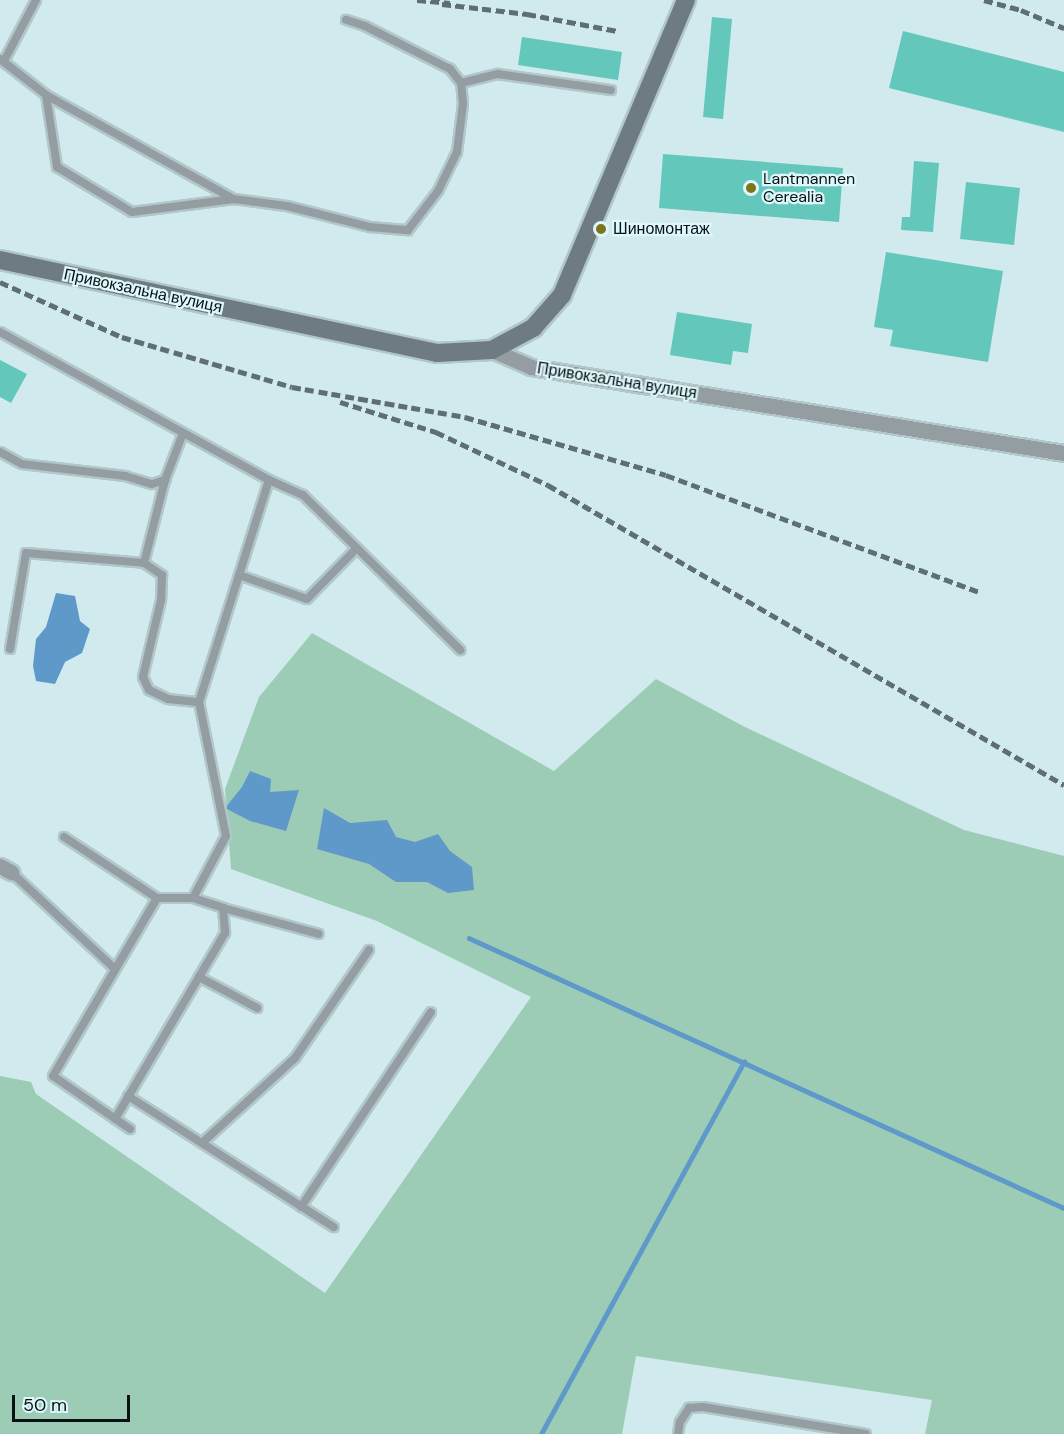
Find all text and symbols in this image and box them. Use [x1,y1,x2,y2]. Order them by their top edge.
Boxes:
place label: Lantmannen Cerealia [763,169,855,207]
marker: Lantmannen Cerealia [744,181,758,195]
place label: Шиномонтаж [613,219,710,239]
marker: Шиномонтаж [594,222,608,236]
street label: Привокзальна вулиця [62,265,224,317]
street label: Привокзальна вулиця [536,359,698,403]
scale bar [15,1383,134,1421]
text: 50 m [23,1393,67,1417]

